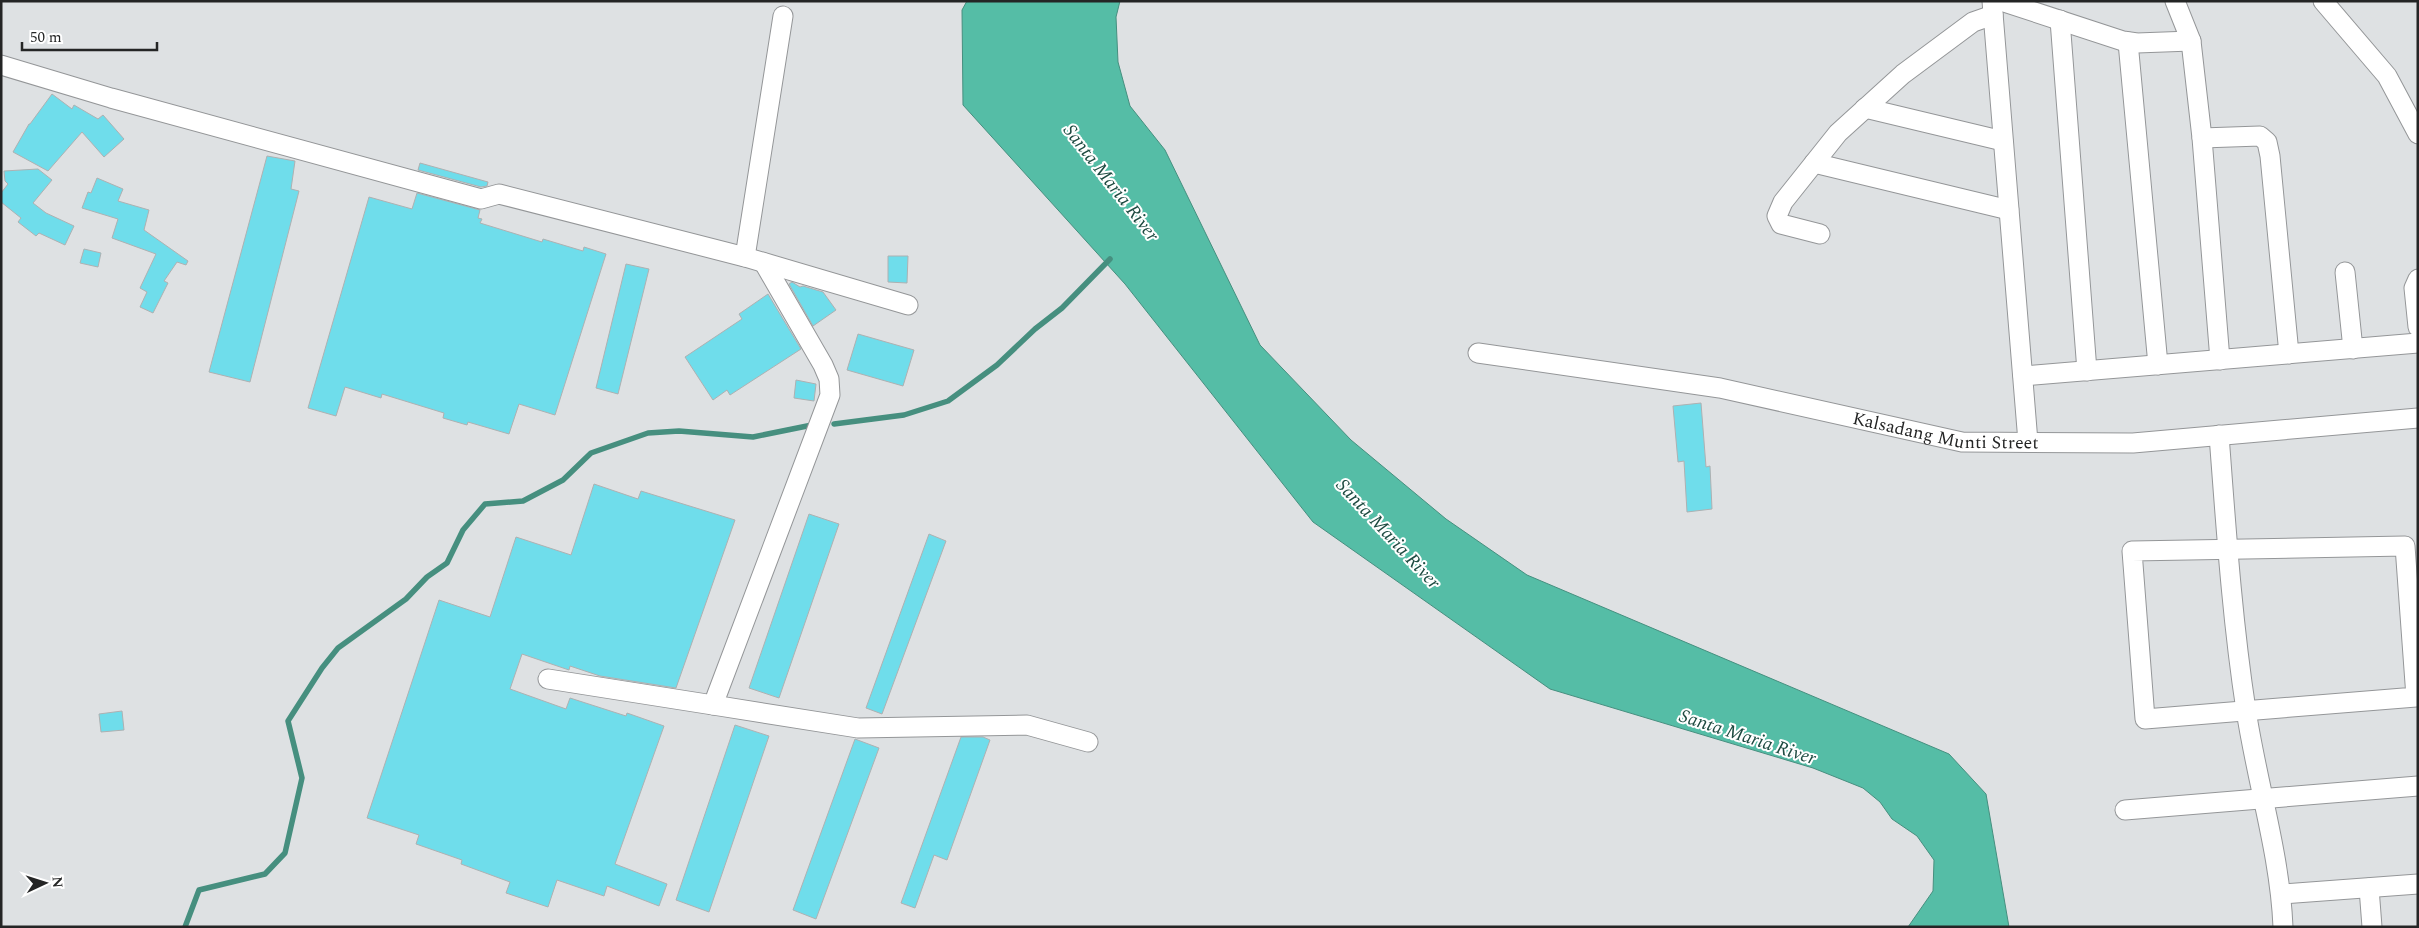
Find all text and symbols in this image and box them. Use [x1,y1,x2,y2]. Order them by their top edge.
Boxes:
scale bar [22,20,158,52]
text: 50 m [30,26,62,49]
water label: Santa Maria River [1056,118,1166,248]
street label: Kalsadang Munti Street [1850,405,2039,456]
water label: Santa Maria River [1329,472,1447,596]
water label: Santa Maria River [1675,702,1820,773]
north arrow [20,858,70,908]
text: N [47,876,68,889]

